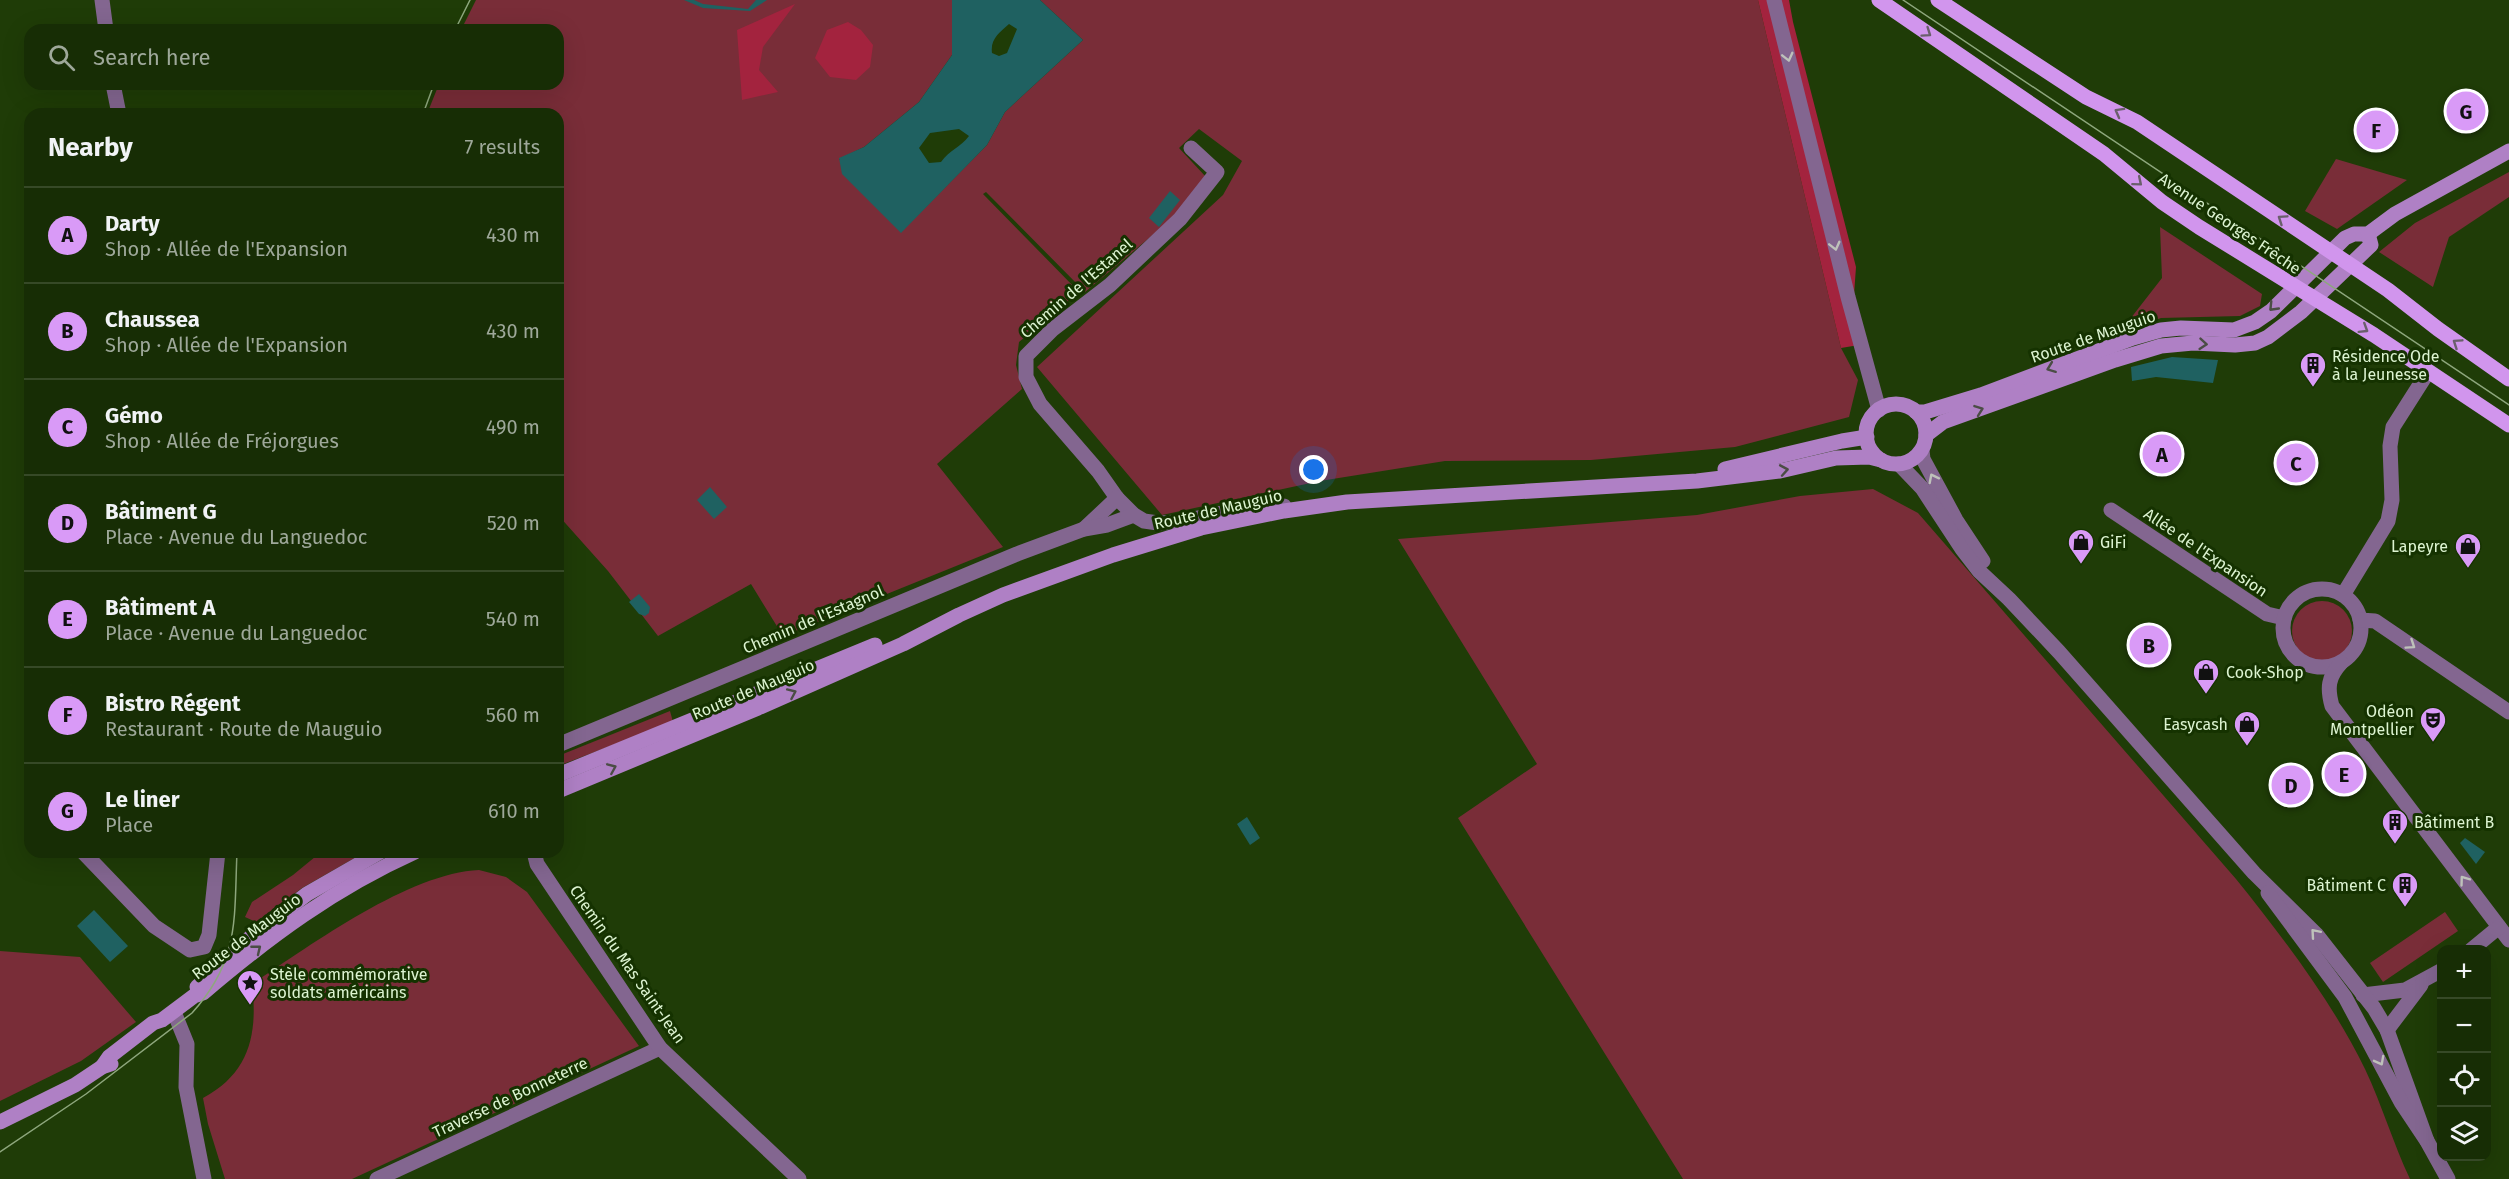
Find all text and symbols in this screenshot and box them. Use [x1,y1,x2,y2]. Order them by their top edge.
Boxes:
search box [24,24,564,90]
one-way arrow [1921,26,1932,37]
icon: search [45,41,78,74]
text: Search here [93,44,211,71]
one-way arrow [1781,52,1794,62]
pin: G [2446,88,2486,134]
one-way arrow [2115,108,2125,119]
pin: F [2356,108,2396,152]
text: Nearby [48,132,133,163]
text: 7 results [464,135,540,159]
street label: Avenue Georges Frêche [2155,169,2304,278]
one-way arrow [2131,175,2142,186]
text: Darty [105,210,160,237]
one-way arrow [2278,215,2288,227]
text: A [62,223,73,247]
text: 430 m [486,223,540,247]
street label: Chemin de l'Estanel [1016,234,1136,342]
text: Shop · Allée de l'Expansion [105,237,348,261]
one-way arrow [1828,241,1841,251]
one-way arrow [2269,300,2280,310]
text: Chaussea [105,306,200,333]
street label: Route de Mauguio [2028,306,2158,367]
text: B [61,319,74,343]
text: 430 m [486,319,540,343]
one-way arrow [2358,321,2369,332]
text: Shop · Allée de l'Expansion [105,333,348,357]
one-way arrow [2199,337,2208,350]
one-way arrow [2453,339,2464,350]
place label: Résidence Ode à la Jeunesse [2332,347,2439,384]
building icon: Résidence Ode à la Jeunesse [2298,350,2328,388]
one-way arrow [2046,361,2056,374]
text: Gémo [105,402,163,429]
one-way arrow [1973,404,1984,417]
text: C [62,415,73,439]
text: 490 m [486,415,540,439]
text: Shop · Allée de Fréjorgues [105,429,339,453]
pin: A [2142,432,2182,476]
pin: C [2276,440,2316,486]
your location [1299,455,1328,484]
one-way arrow [1779,464,1789,477]
one-way arrow [1929,473,1941,484]
street label: Route de Mauguio [1152,486,1284,533]
text: Bâtiment G [105,498,217,525]
street label: Allée de l'Expansion [2140,504,2271,601]
text: D [61,511,74,535]
text: 520 m [487,511,540,535]
text: Place · Avenue du Languedoc [105,525,367,549]
shop icon: GiFi [2066,527,2096,565]
shop icon: Lapeyre [2453,531,2483,569]
place label: GiFi [2100,533,2126,552]
place label: Lapeyre [2391,537,2448,556]
street label: Chemin de l'Estagnol [740,581,887,658]
text: Bâtiment A [105,594,215,621]
text: E [62,607,73,631]
text: 540 m [486,607,540,631]
text: Place · Avenue du Languedoc [105,621,367,645]
pin: B [2130,622,2168,668]
one-way arrow [2404,638,2415,649]
street label: Route de Mauguio [689,655,817,724]
shop icon: Cook-Shop [2191,657,2221,695]
place label: Cook-Shop [2226,663,2304,682]
one-way arrow [786,688,797,700]
text: Bistro Régent [105,690,240,717]
place label: Odéon Montpellier [2330,702,2415,739]
text: F [63,703,72,727]
text: 560 m [486,703,540,727]
theatre icon: Odéon Montpellier [2418,705,2448,743]
shop icon: Easycash [2232,709,2262,747]
place label: Easycash [2163,715,2228,734]
text: Restaurant · Route de Mauguio [105,717,383,741]
pin: E [2324,752,2364,796]
pin: D [2272,762,2310,808]
one-way arrow [606,763,617,775]
text: Le liner [105,786,180,813]
text: G [61,799,74,823]
text: 610 m [488,799,540,823]
building icon: Bâtiment B [2380,807,2410,845]
text: Place [105,813,153,837]
place label: Bâtiment B [2414,813,2495,832]
building icon: Bâtiment C [2390,870,2420,908]
one-way arrow [2460,875,2471,886]
place label: Bâtiment C [2306,876,2386,895]
street label: Chemin du Mas Saint-Jean [566,881,690,1047]
street label: Route de Mauguio [188,889,304,983]
one-way arrow [2311,929,2322,940]
one-way arrow [250,945,261,956]
map controls [2437,945,2491,1161]
button: + [2437,945,2491,999]
place label: Stèle commémorative soldats américains [270,965,428,1002]
place icon: Stèle commémorative soldats américains [235,968,265,1006]
button: − [2437,999,2491,1053]
street label: Traverse de Bonneterre [430,1053,591,1142]
button: locate [2437,1053,2491,1107]
one-way arrow [2373,1055,2384,1065]
button: layers [2437,1107,2491,1161]

